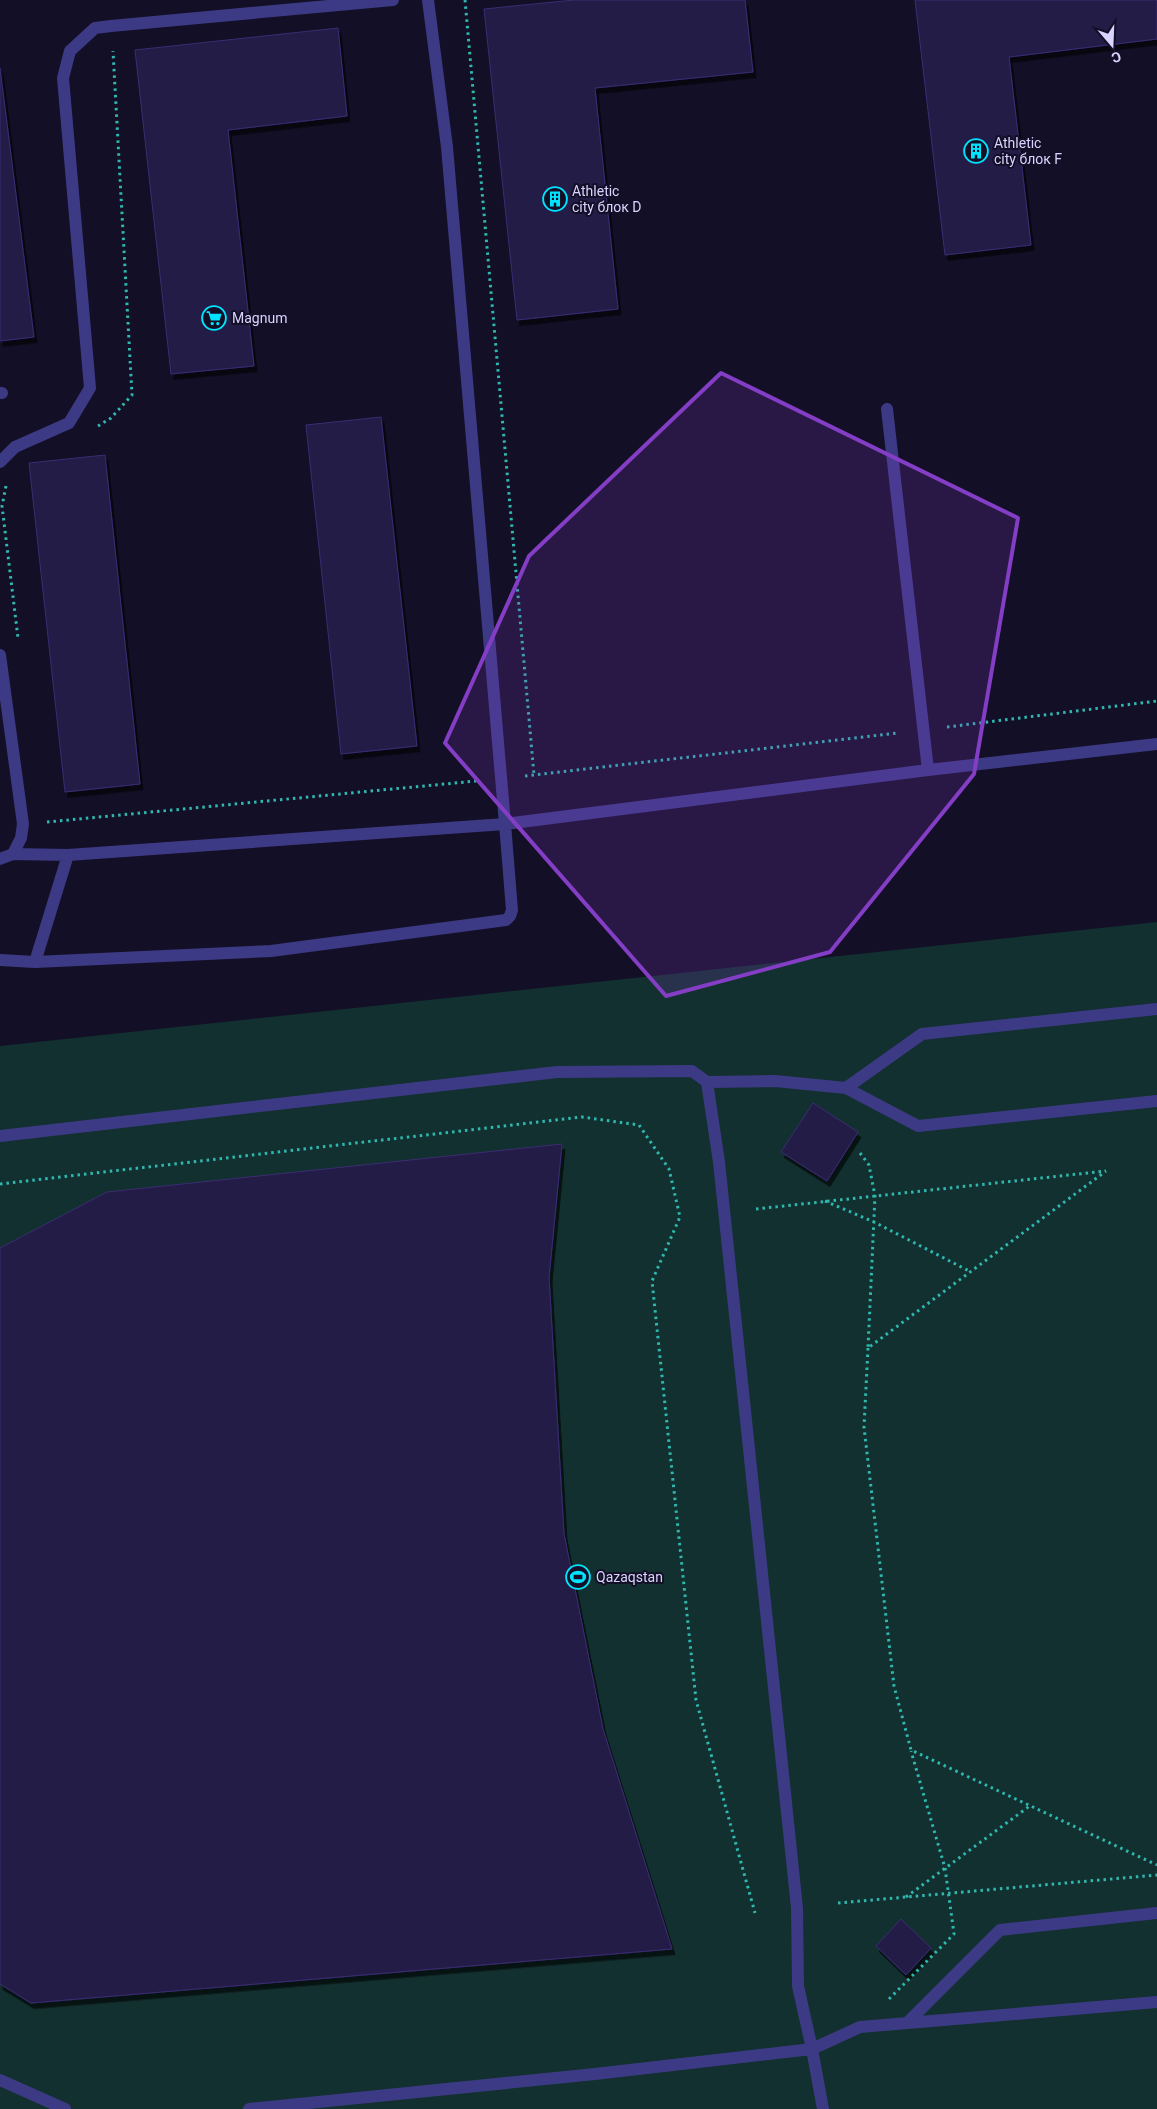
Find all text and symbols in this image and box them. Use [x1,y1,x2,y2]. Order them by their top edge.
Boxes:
north arrow [1087,20,1137,70]
text: С [1109,48,1123,66]
place label: Athletic city блок F [994,135,1062,167]
building icon: Athletic city блок F [963,138,989,164]
place label: Athletic city блок D [572,183,641,215]
building icon: Athletic city блок D [542,186,568,212]
supermarket icon: Magnum [201,305,227,331]
place label: Magnum [232,310,287,326]
sports icon: Qazaqstan [565,1564,591,1590]
place label: Qazaqstan [596,1569,663,1585]

